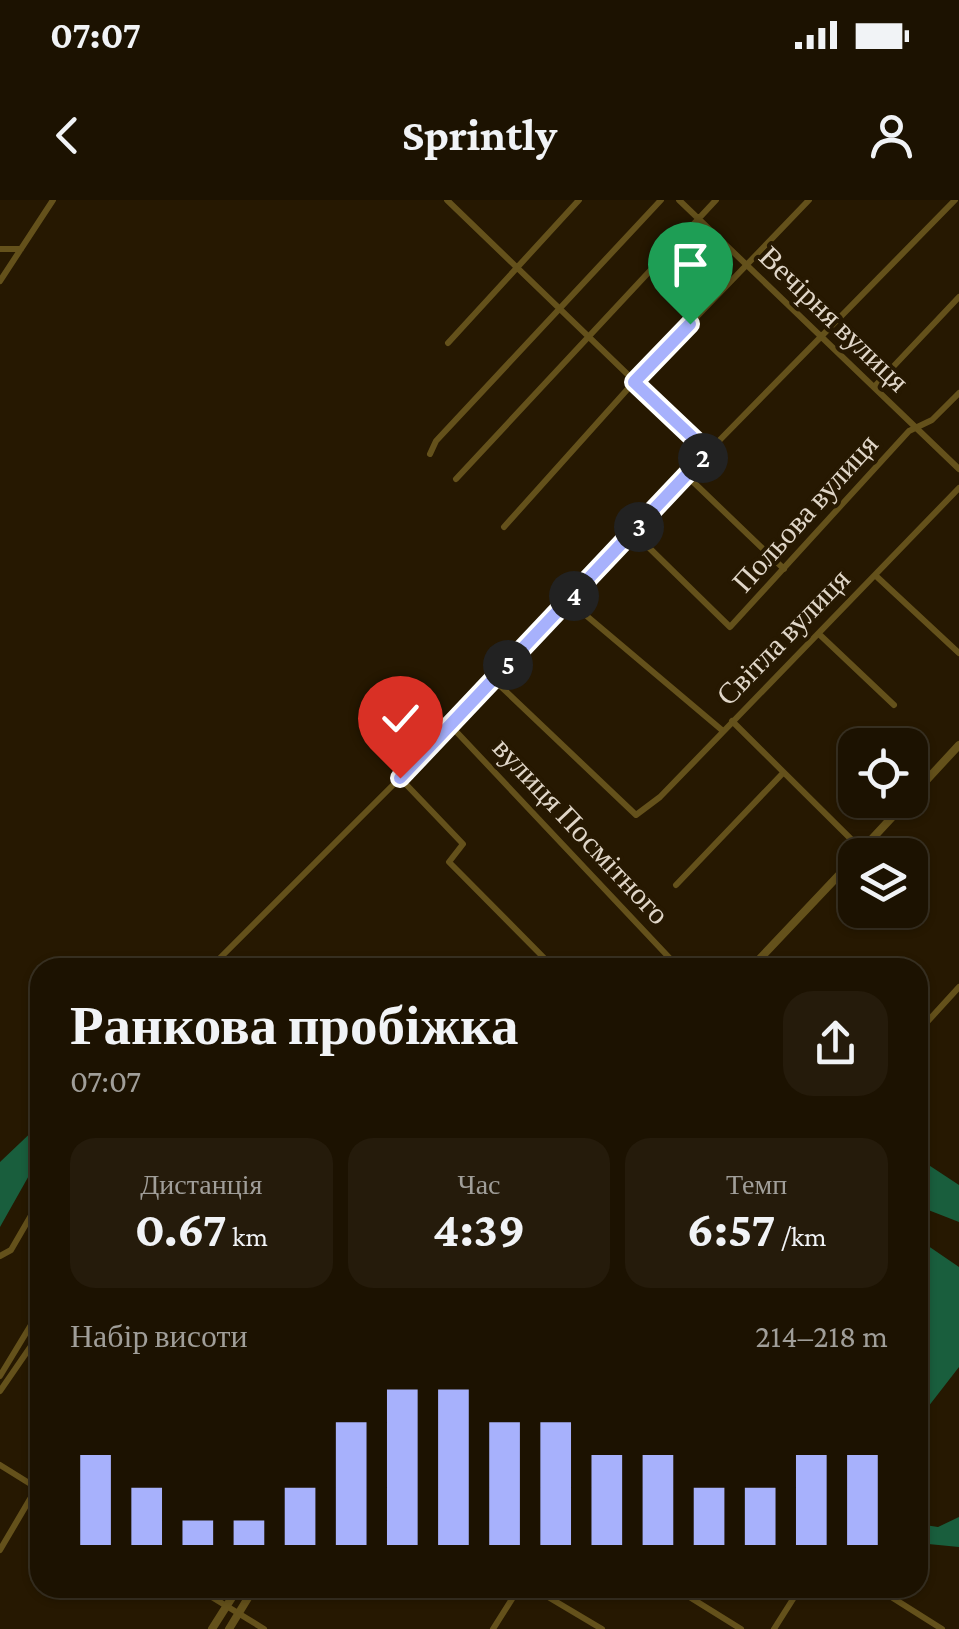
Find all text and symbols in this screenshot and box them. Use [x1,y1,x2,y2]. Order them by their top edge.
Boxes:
text: 07:07 [50,14,141,56]
icon: back [40,108,95,163]
icon: person [864,108,919,163]
text: Sprintly [402,110,557,160]
pin [648,222,733,325]
icon: arrive [663,237,718,292]
street label: Вечірня вулиця [753,239,916,398]
street label: Польова вулиця [725,427,884,598]
pin: 2 [678,433,728,483]
text: 2 [696,442,710,473]
pin: 3 [614,502,664,552]
text: 3 [632,511,646,542]
street label: Світла вулиця [709,562,856,712]
pin: 4 [549,571,599,621]
text: 4 [566,580,582,611]
pin: 5 [483,640,533,690]
text: 5 [501,649,515,680]
pin [358,676,443,779]
icon: check [373,691,428,746]
map controls [838,728,928,928]
button: locate [838,728,928,818]
street label: вулиця Посмітного [487,731,676,930]
button: layers [838,838,928,928]
button: share [783,991,888,1096]
text: Ранкова пробіжка [70,995,518,1056]
text: 07:07 [70,1063,141,1099]
text: Дистанція [140,1169,262,1200]
text: Час [457,1169,501,1200]
text: Темп [726,1169,787,1200]
text: 0.67 [135,1201,227,1257]
text: 4:39 [433,1201,525,1257]
text: 6:57 [687,1201,775,1257]
text: km [227,1221,268,1252]
text: /km [775,1221,827,1252]
text: Набір висоти [70,1318,248,1354]
text: 214–218 m [755,1318,888,1354]

